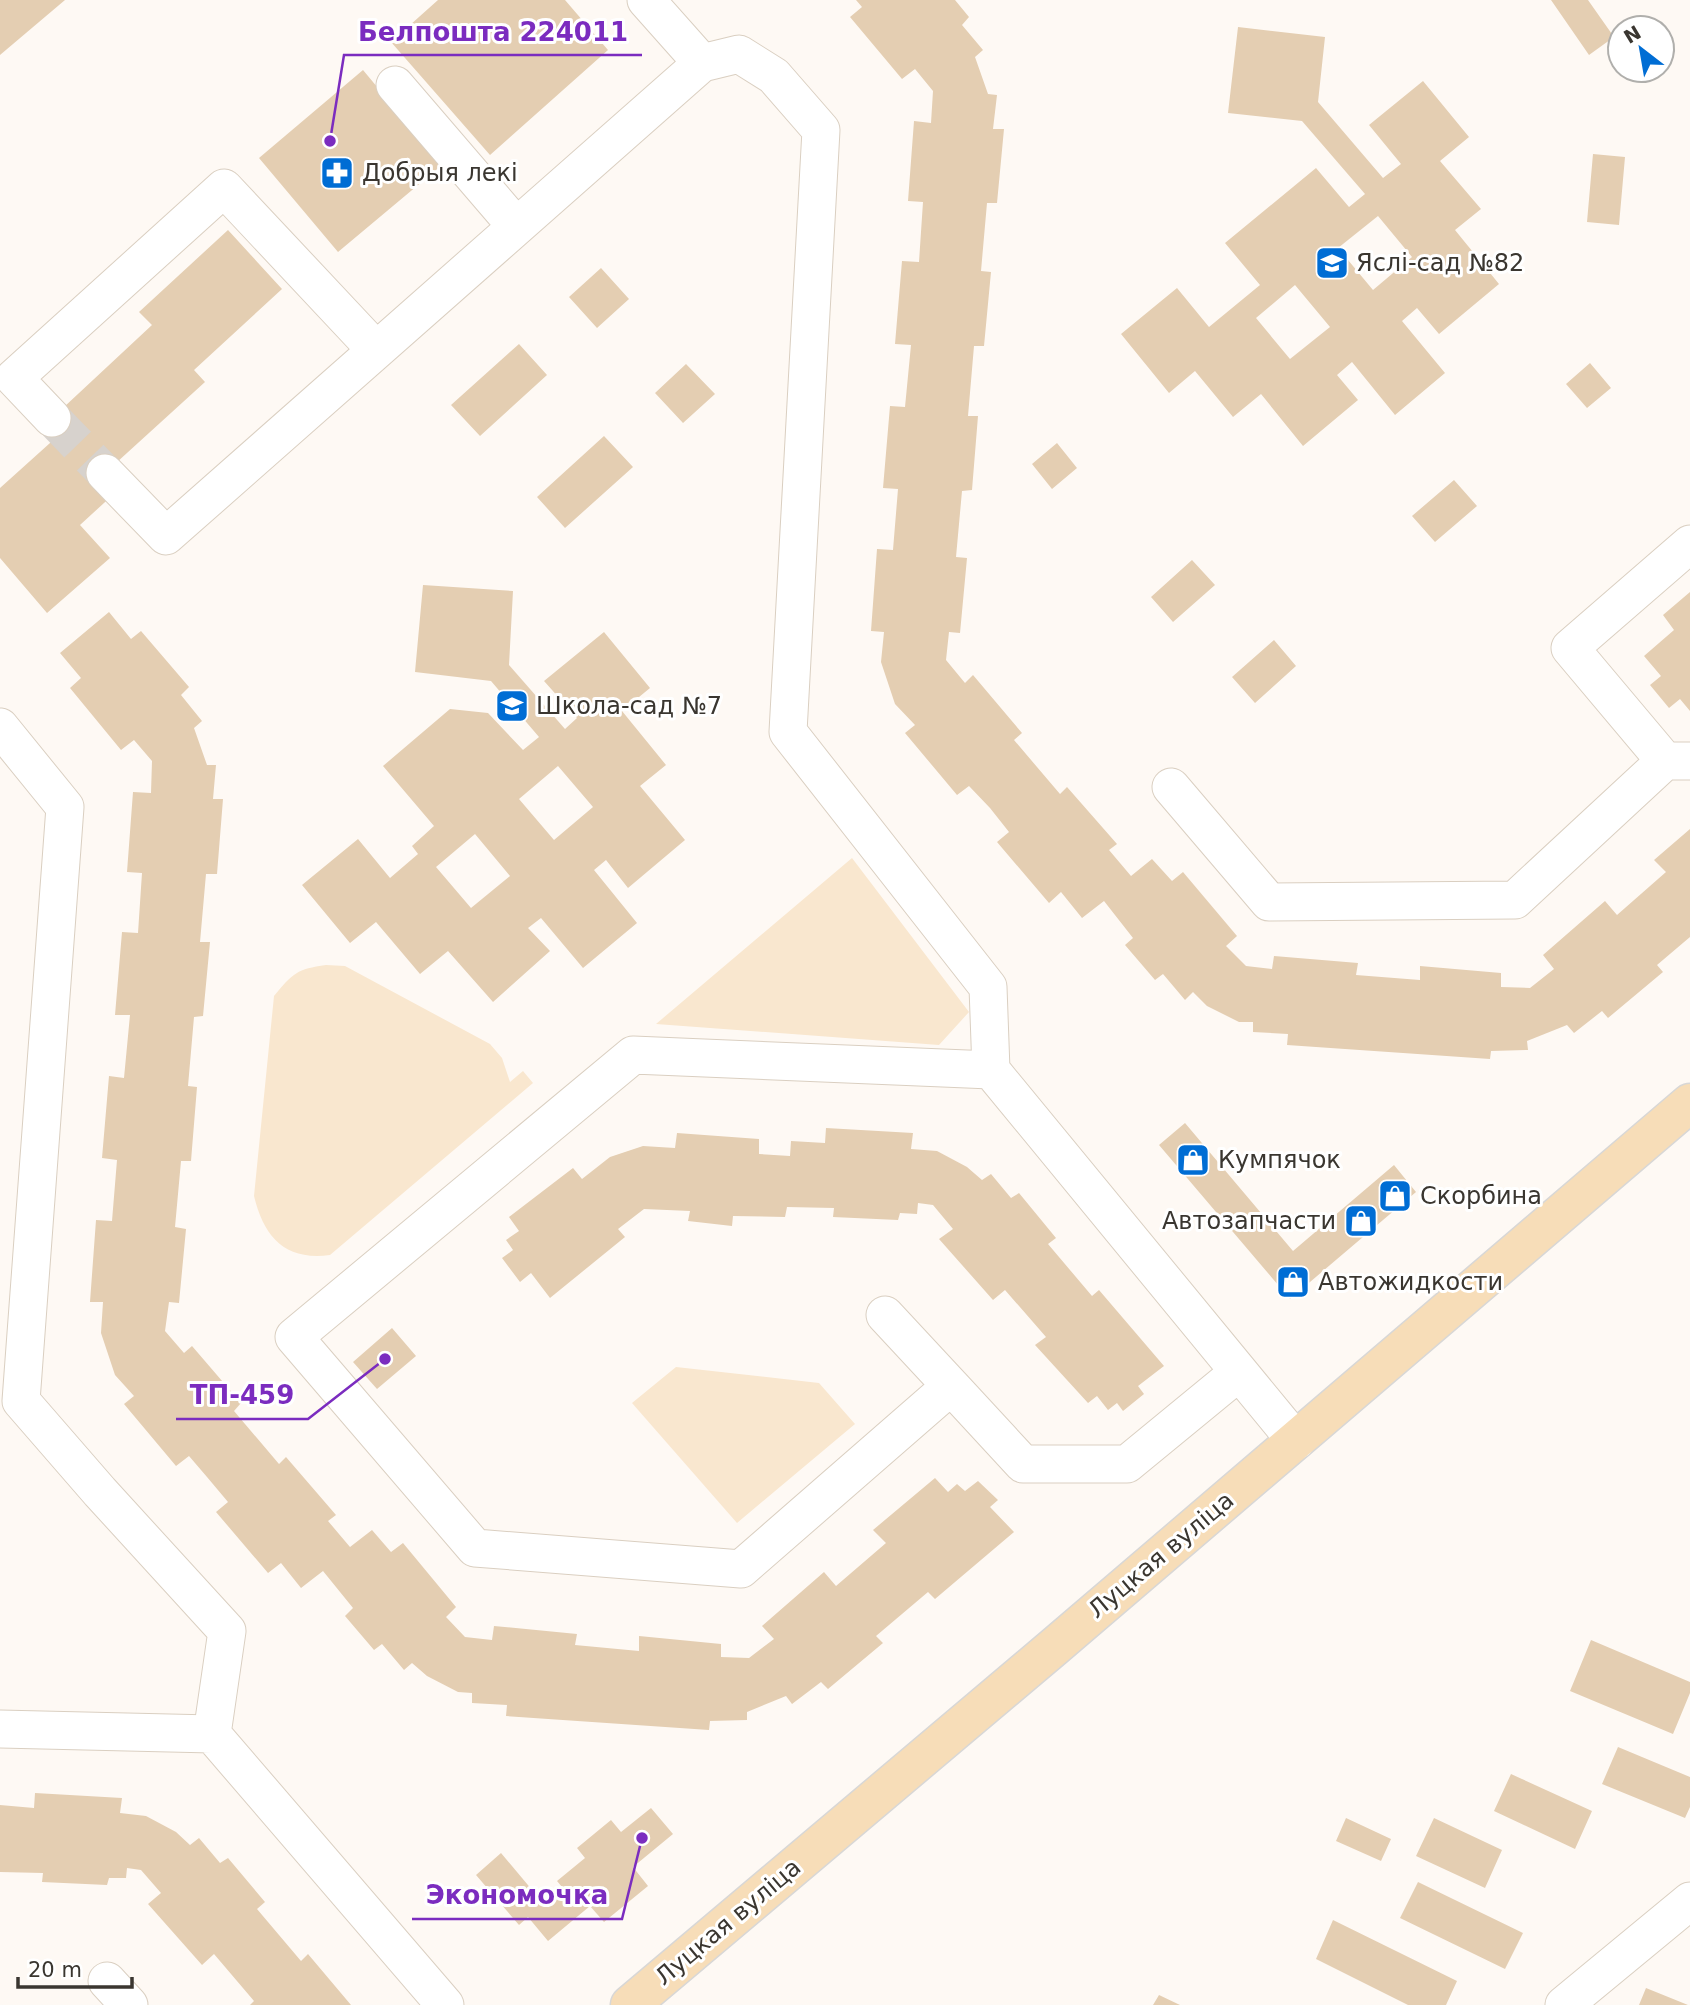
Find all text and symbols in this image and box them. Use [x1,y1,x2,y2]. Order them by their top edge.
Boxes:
callout: Белпошта 224011 [344,8,642,55]
north arrow [1606,14,1676,84]
text: Белпошта 224011 [358,17,628,47]
text: N [1620,21,1645,48]
pharmacy icon: Добрыя лекі [318,154,356,192]
place label: Добрыя лекі [362,159,518,187]
school or university icon: Яслі-сад №82 [1313,244,1351,282]
place label: Яслі-сад №82 [1356,249,1524,277]
school or university icon: Школа-сад №7 [493,687,531,725]
place label: Школа-сад №7 [536,692,722,720]
shop icon: Кумпячок [1174,1141,1212,1179]
place label: Кумпячок [1218,1146,1341,1174]
shop icon: Скорбина [1376,1177,1414,1215]
place label: Скорбина [1420,1182,1542,1210]
shop icon: Автозапчасти [1342,1202,1380,1240]
place label: Автозапчасти [1162,1207,1336,1235]
shop icon: Автожидкости [1274,1263,1312,1301]
place label: Автожидкости [1318,1268,1503,1296]
callout: ТП-459 [176,1372,308,1419]
text: ТП-459 [190,1380,294,1410]
street label: Луцкая вуліца [1083,1486,1239,1624]
street label: Луцкая вуліца [650,1853,806,1991]
callout: Экономочка [412,1872,622,1919]
text: Экономочка [426,1880,608,1910]
scale bar [18,1946,131,1990]
text: 20 m [28,1958,82,1982]

